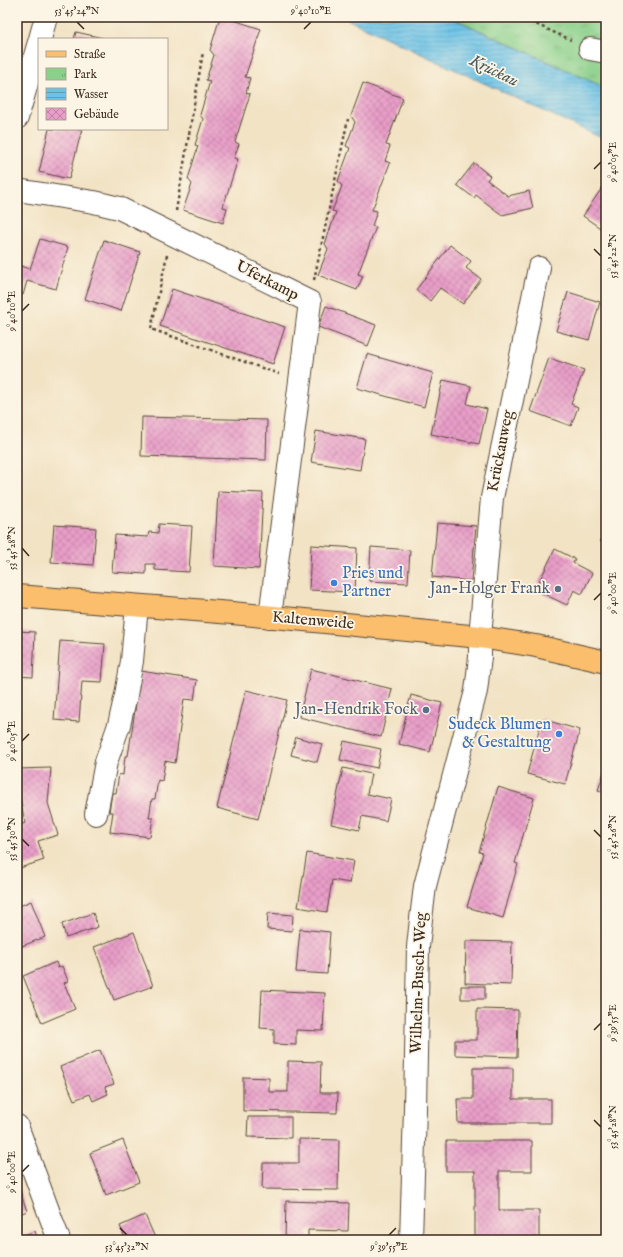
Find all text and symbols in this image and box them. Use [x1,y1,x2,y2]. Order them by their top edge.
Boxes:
text: 53°45'24"N [55,5,100,18]
text: 9°40'10"E [290,5,331,18]
legend [38,38,168,130]
text: Straße [74,47,106,62]
water label: Krückau [465,50,522,92]
text: Park [74,67,97,82]
text: Wasser [74,87,109,102]
text: Gebäude [74,107,119,122]
text: 9°40'05"E [607,142,620,183]
text: 53°45'22"N [607,233,620,278]
street label: Uferkamp [232,257,302,306]
text: 9°40'10"E [6,291,19,332]
street label: Krückauweg [483,408,519,494]
text: 53°45'28"N [6,526,19,570]
place label: Pries und Partner [342,564,404,602]
text: 9°40'00"E [607,572,620,615]
marker: Pries und Partner [329,578,339,588]
place label: Jan-Holger Frank [427,579,550,599]
marker: Jan-Holger Frank [553,584,563,594]
street label: Kaltenweide [271,607,355,635]
place label: Jan-Hendrik Fock [293,700,418,720]
marker: Jan-Hendrik Fock [421,705,431,715]
place label: Sudeck Blumen & Gestaltung [448,715,551,753]
text: 9°40'05"E [6,721,19,762]
marker: Sudeck Blumen & Gestaltung [554,729,564,739]
text: 53°45'26"N [607,815,620,859]
text: 53°45'30"N [6,817,19,861]
street label: Wilhelm-Busch-Weg [407,912,431,1054]
text: 9°39'55"E [607,1004,620,1043]
text: 53°45'28"N [607,1105,620,1149]
text: 9°40'00"E [6,1151,19,1194]
text: 53°45'32"N [105,1241,149,1254]
text: 9°39'55"E [369,1241,408,1254]

